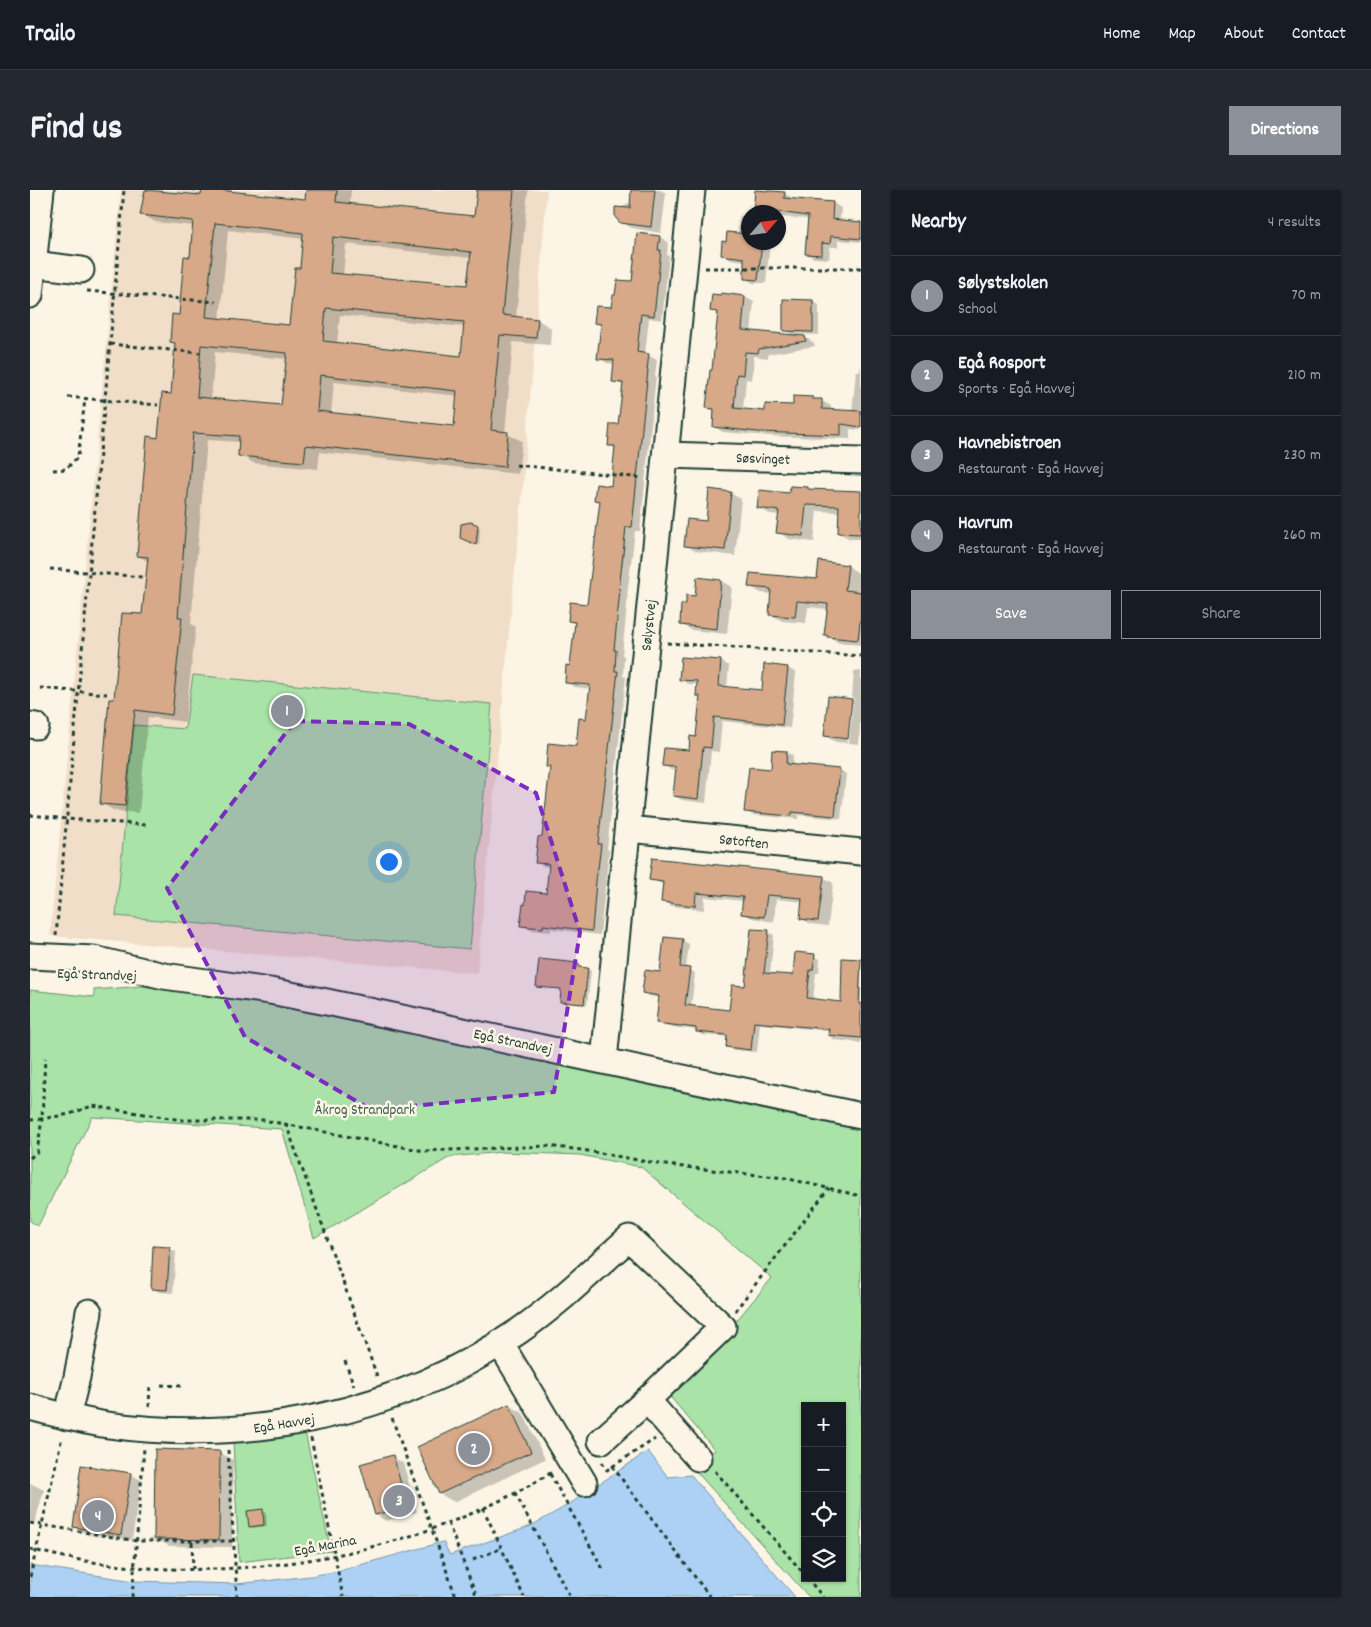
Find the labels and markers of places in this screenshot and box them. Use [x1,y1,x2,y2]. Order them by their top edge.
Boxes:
pin: 1 [271,692,303,730]
pin: 2 [458,1430,490,1468]
pin: 3 [383,1482,415,1520]
pin: 4 [82,1497,114,1535]

